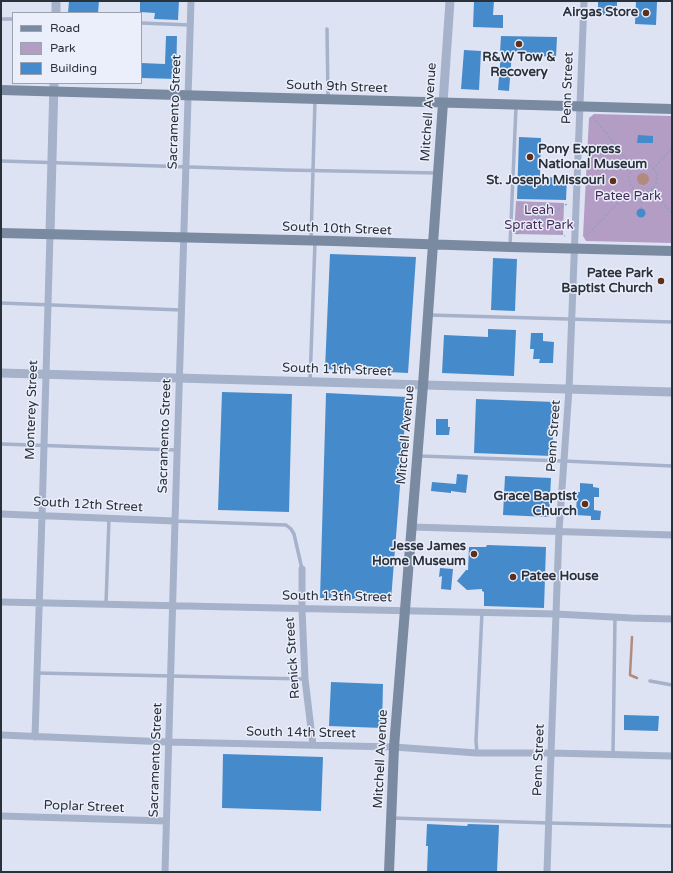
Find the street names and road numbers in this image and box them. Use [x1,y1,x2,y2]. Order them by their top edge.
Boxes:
street label: Penn Street [559,52,577,124]
street label: Sacramento Street [165,54,185,170]
street label: Mitchell Avenue [418,62,440,162]
street label: South 9th Street [286,77,388,97]
street label: South 10th Street [282,219,392,239]
street label: Monterey Street [22,360,42,460]
street label: South 11th Street [282,360,392,380]
street label: Sacramento Street [155,378,175,494]
street label: Mitchell Avenue [394,385,418,485]
street label: Penn Street [544,399,564,473]
street label: South 12th Street [33,494,143,516]
street label: South 13th Street [282,588,392,606]
street label: Renick Street [282,616,304,700]
street label: Sacramento Street [146,702,166,818]
street label: Mitchell Avenue [371,709,391,809]
street label: South 14th Street [246,724,356,742]
street label: Penn Street [530,724,548,796]
street label: Poplar Street [43,798,125,816]

